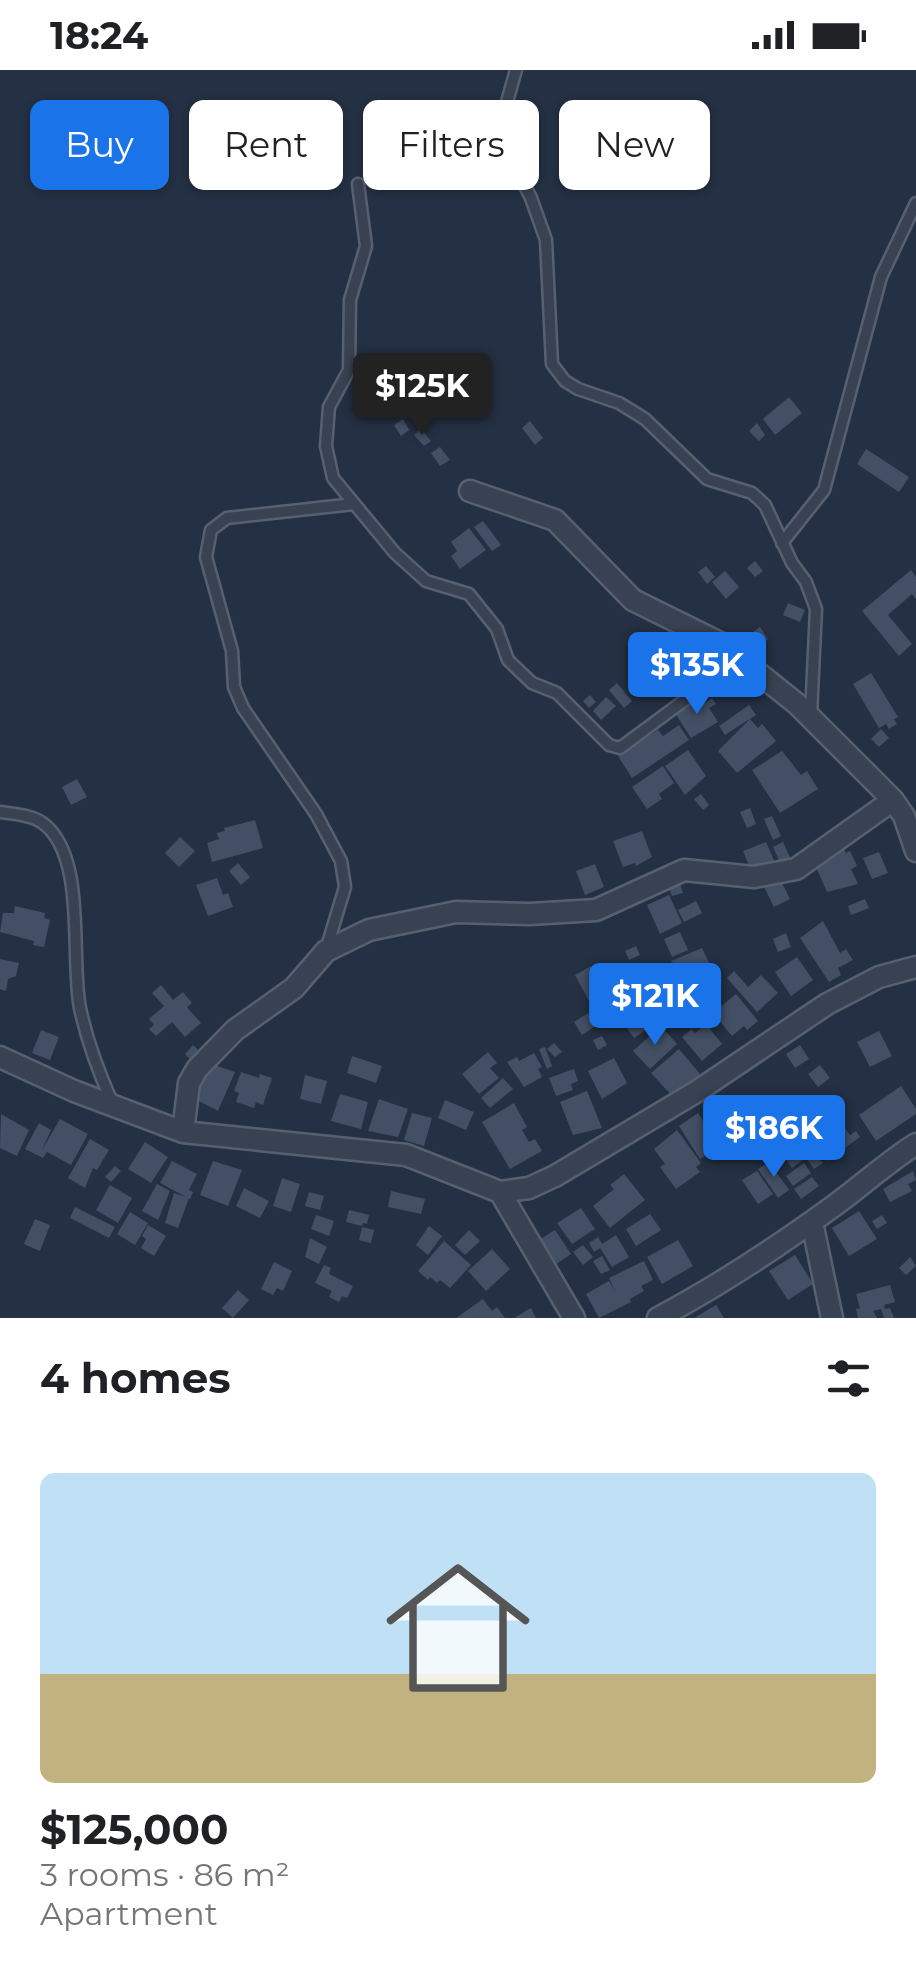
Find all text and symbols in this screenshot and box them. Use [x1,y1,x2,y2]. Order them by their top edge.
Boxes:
text: 18:24 [50,12,148,59]
chip: Buy [30,100,169,190]
chip: Rent [189,100,343,190]
chip: Filters [363,100,539,190]
chip: New [559,100,710,190]
pin: $125K [352,353,492,438]
text: $125K [375,366,469,405]
pin: $135K [627,632,767,717]
text: $135K [650,645,744,684]
pin: $121K [585,963,725,1048]
text: $121K [611,976,699,1015]
pin: $186K [704,1095,844,1180]
text: $186K [725,1108,823,1147]
icon: filters [821,1351,876,1406]
text: 4 homes [40,1352,231,1404]
icon: home [368,1538,548,1718]
text: $125,000 [40,1803,229,1855]
text: 3 rooms · 86 m² [40,1855,289,1894]
text: Apartment [40,1894,218,1933]

